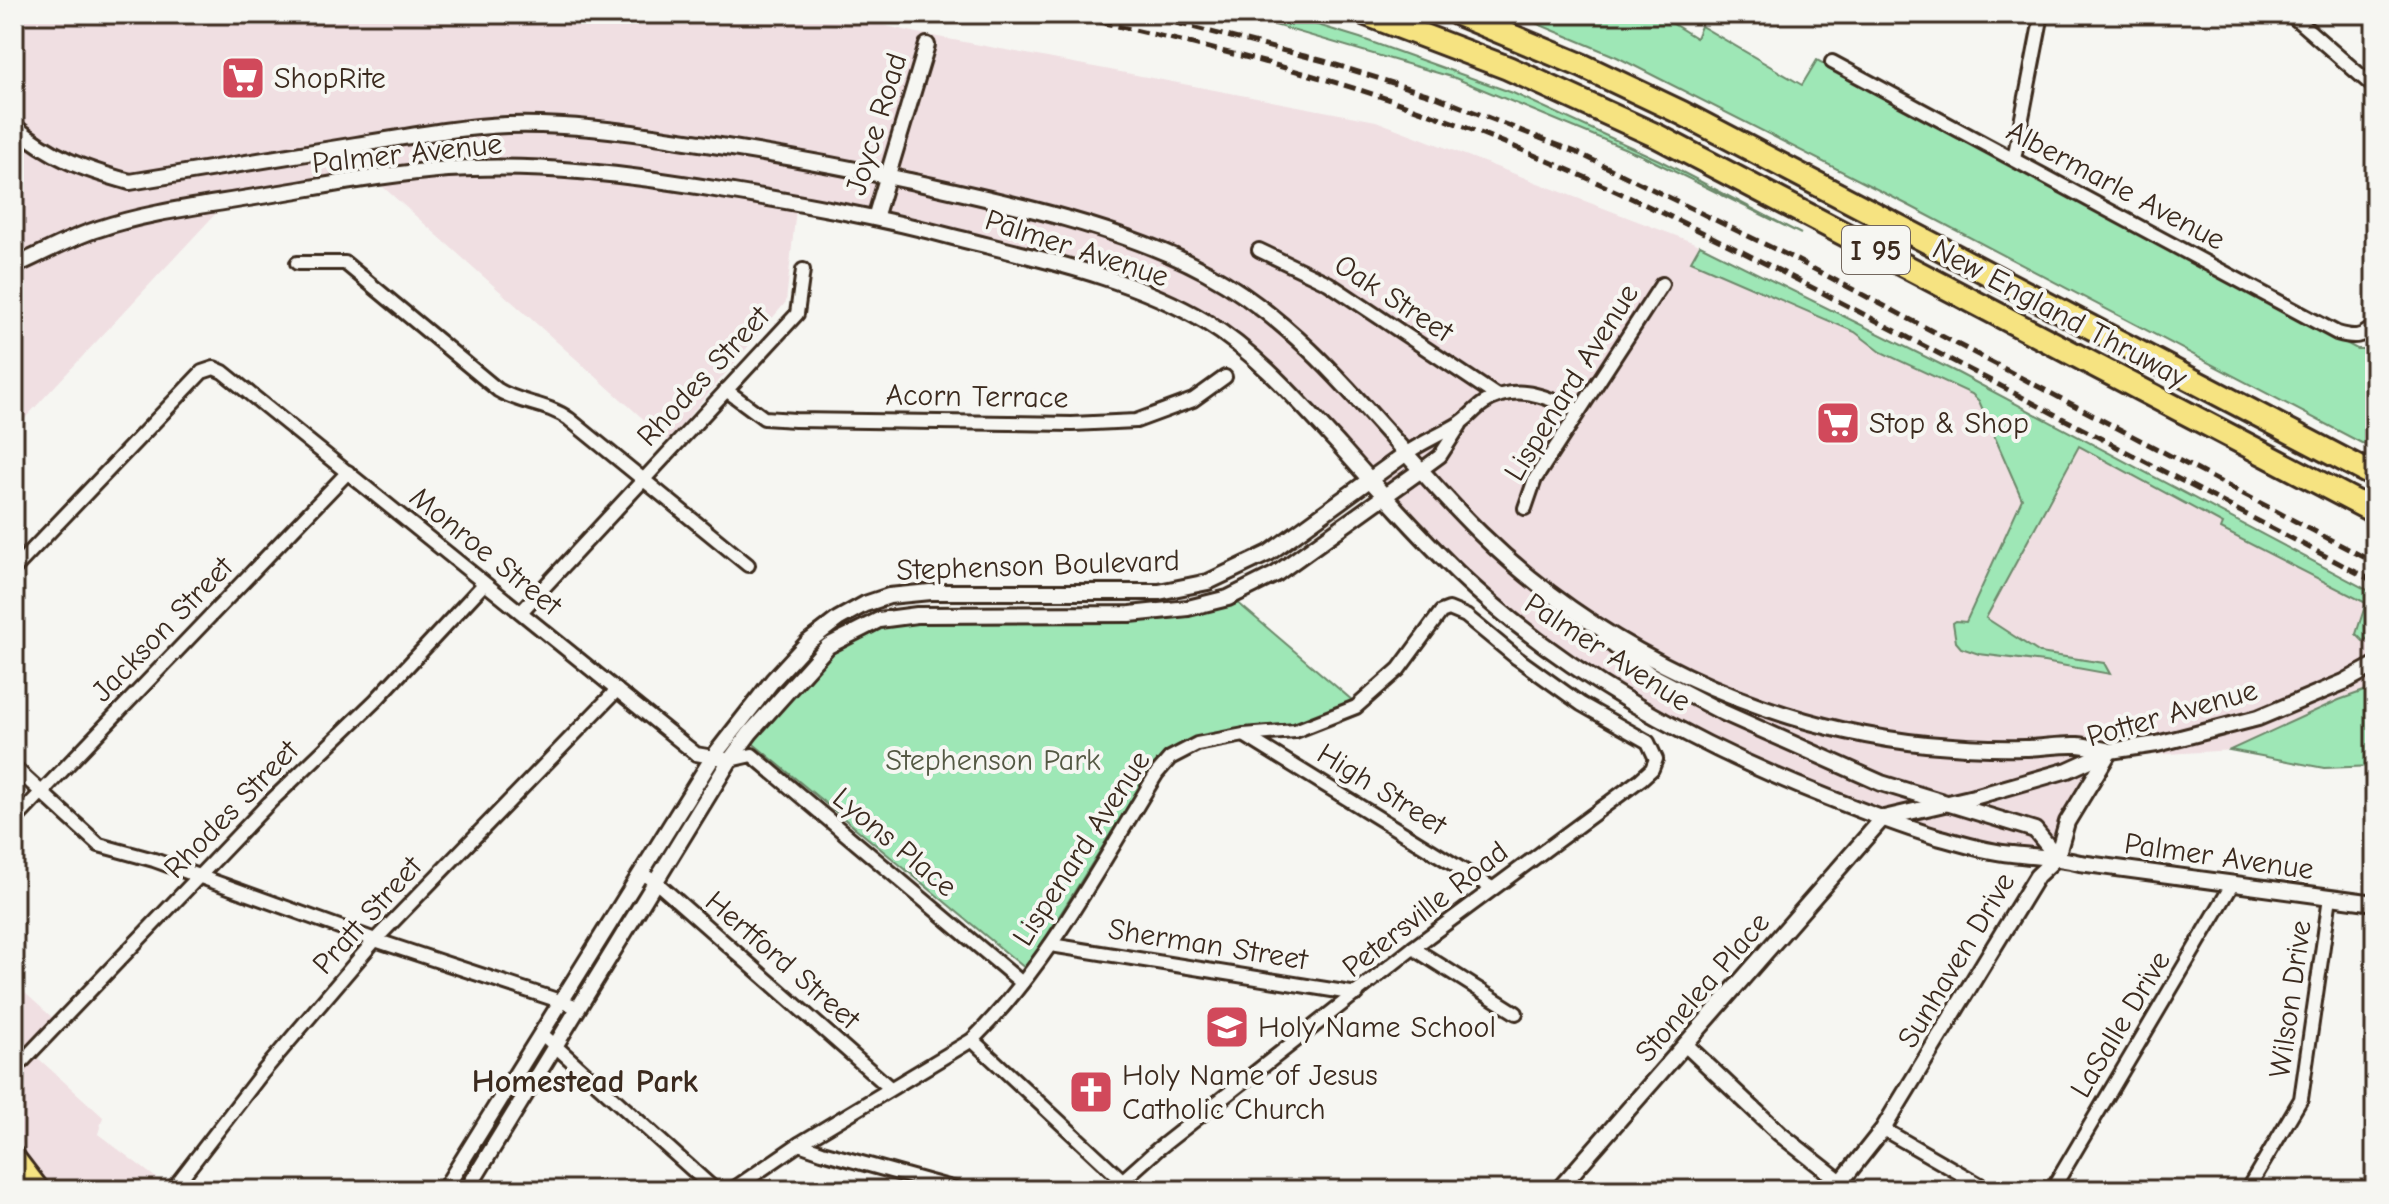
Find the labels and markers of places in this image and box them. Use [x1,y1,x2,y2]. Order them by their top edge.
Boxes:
supermarket icon: ShopRite [219,54,267,102]
place label: ShopRite [274,61,386,96]
supermarket icon: Stop & Shop [1814,399,1862,447]
place label: Stop & Shop [1869,406,2029,441]
school or university icon: Holy Name School [1203,1003,1251,1051]
place label: Holy Name School [1258,1010,1496,1045]
place label: Holy Name of Jesus Catholic Church [1122,1058,1378,1127]
church icon: Holy Name of Jesus Catholic Church [1067,1068,1115,1116]

